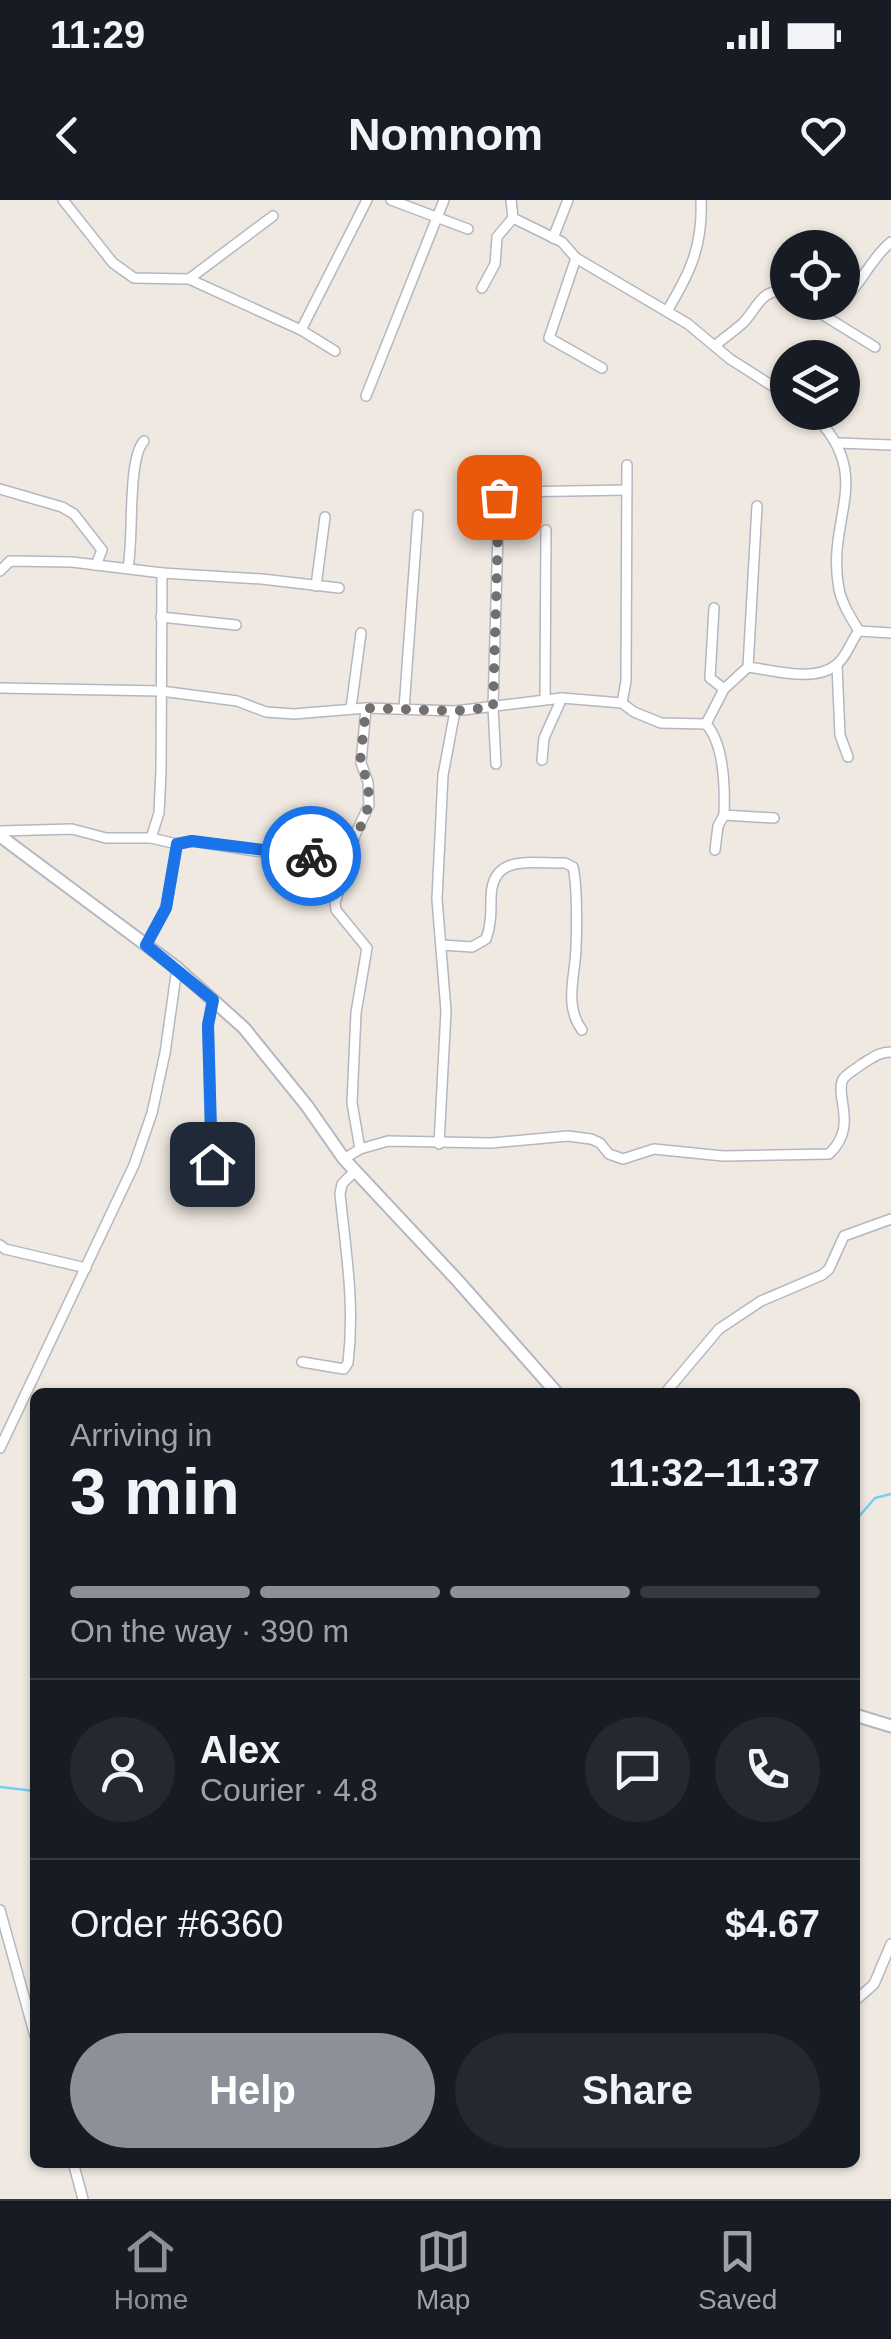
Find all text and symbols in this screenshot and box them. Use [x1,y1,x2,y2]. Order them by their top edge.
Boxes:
text: 11:29 [50,14,145,56]
icon: back [40,108,95,163]
icon: heart [796,108,851,163]
text: Nomnom [348,109,543,160]
map controls [770,230,860,430]
button: locate [770,230,860,320]
button: layers [770,340,860,430]
pin [457,455,542,540]
icon: bag [472,470,527,525]
courier [261,806,361,906]
icon: bike [284,829,339,884]
pin [170,1122,255,1207]
icon: home [185,1137,240,1192]
text: Arriving in [70,1417,212,1453]
text: 11:32–11:37 [609,1452,820,1494]
text: 3 min [70,1455,240,1528]
text: On the way · 390 m [70,1613,349,1649]
button: person [70,1717,175,1822]
button: chat [585,1717,690,1822]
button: phone [715,1717,820,1822]
text: Alex [200,1729,280,1771]
text: Courier · 4.8 [200,1772,378,1808]
text: Order #6360 [70,1903,283,1945]
text: $4.67 [725,1903,820,1945]
button: Help [70,2033,435,2148]
button: Share [455,2033,820,2148]
tab: Home [114,2224,188,2316]
tab: Map [416,2224,471,2316]
tab: Saved [698,2224,777,2316]

